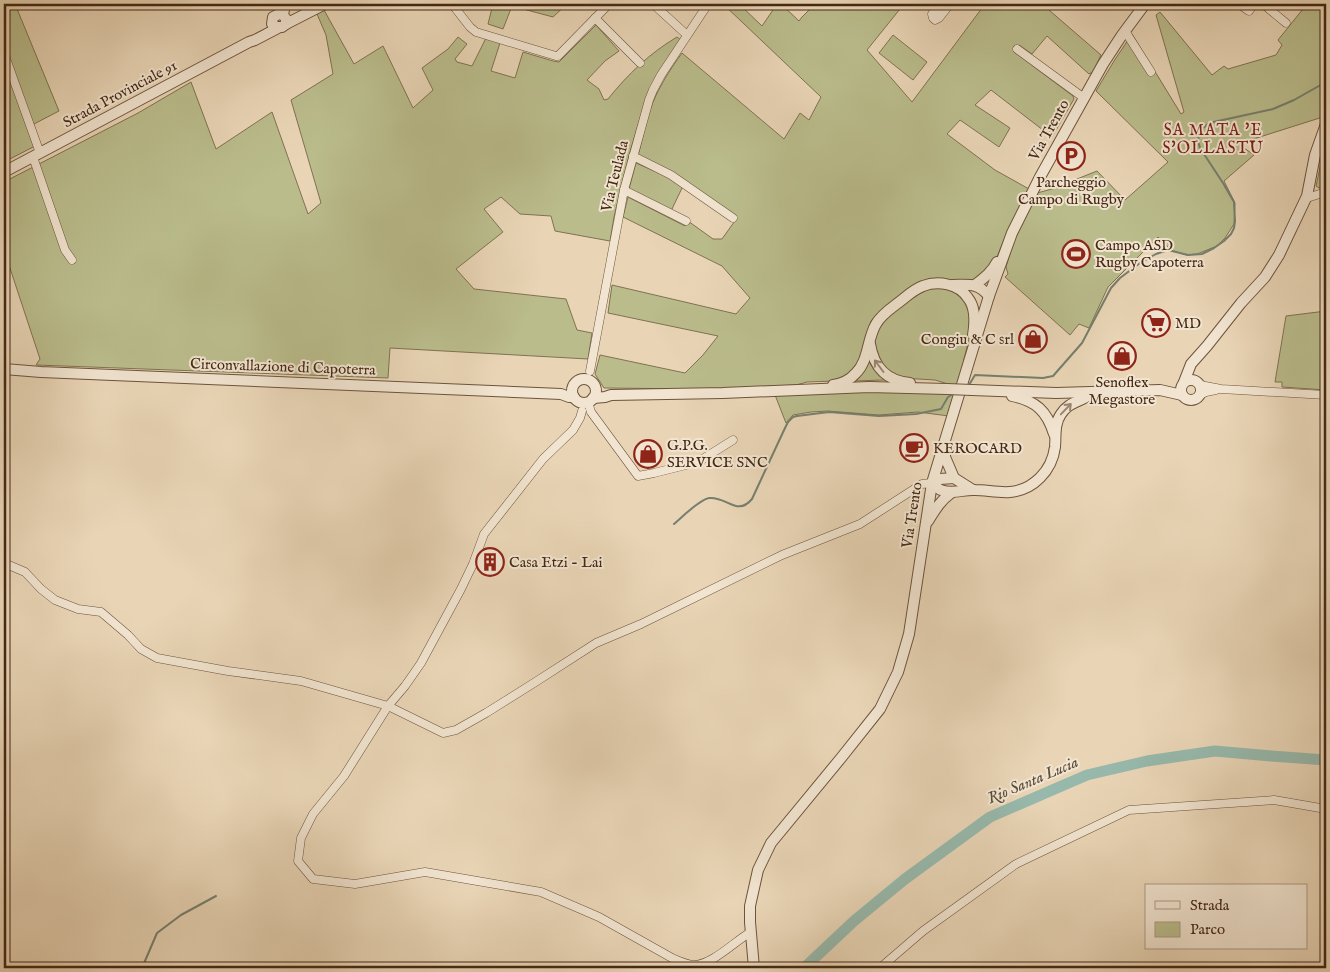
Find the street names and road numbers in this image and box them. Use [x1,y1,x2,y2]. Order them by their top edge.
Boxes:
street label: Strada Provinciale 91 [60,56,180,132]
street label: Via Trento [1024,96,1074,165]
street label: Via Teulada [597,138,633,215]
street label: Circonvallazione di Capoterra [190,354,377,380]
street label: Via Trento [897,480,927,551]

